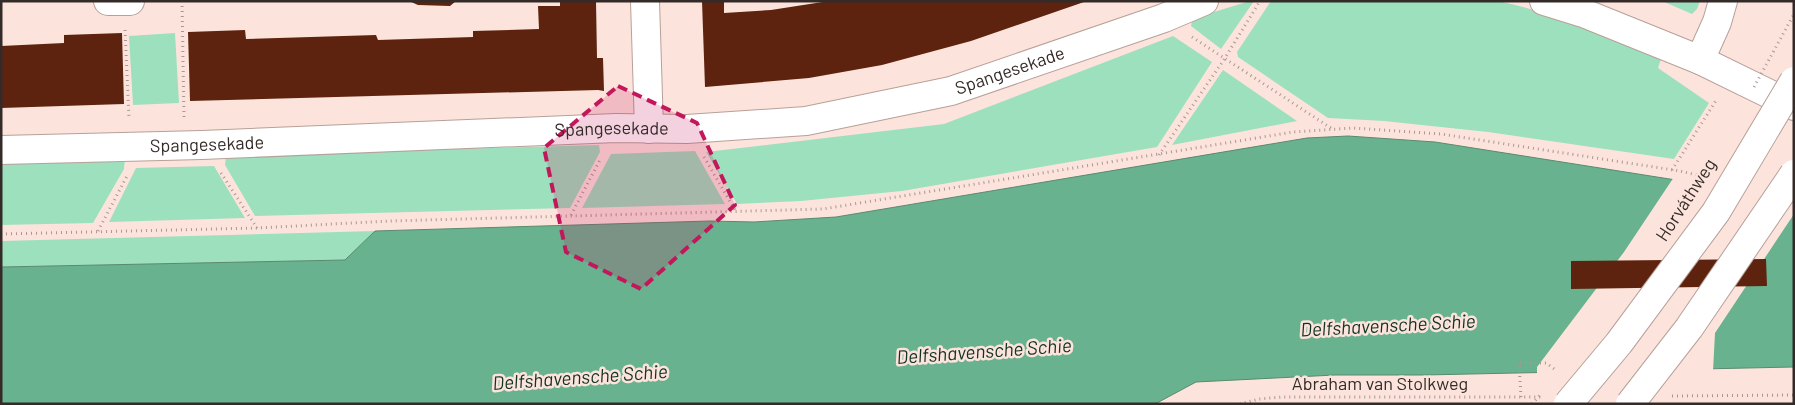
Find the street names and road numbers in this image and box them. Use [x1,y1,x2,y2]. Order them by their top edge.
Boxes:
street label: Spangesekade [952,41,1067,99]
street label: Spangesekade [554,116,669,141]
street label: Spangesekade [150,130,264,156]
street label: Horváthweg [1650,154,1720,245]
street label: Abraham van Stolkweg [1292,372,1468,394]

